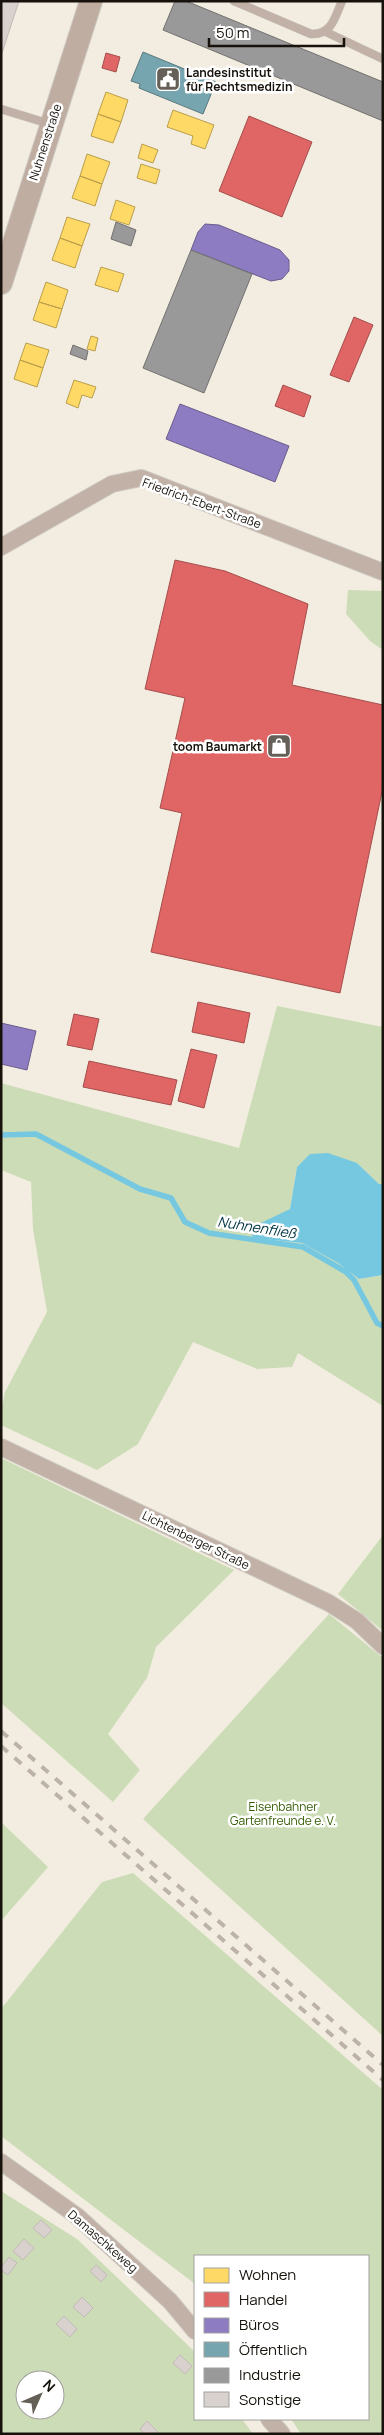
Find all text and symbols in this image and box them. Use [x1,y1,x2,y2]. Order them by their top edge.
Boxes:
scale bar [209,15,344,47]
text: 50 m [216,22,250,43]
place label: Landesinstitut für Rechtsmedizin [186,64,292,95]
public building icon: Landesinstitut für Rechtsmedizin [155,66,181,92]
street label: Nuhnenstraße [25,102,65,182]
street label: Friedrich-Ebert-Straße [140,474,264,532]
shop icon: toom Baumarkt [266,733,292,759]
place label: toom Baumarkt [173,738,262,755]
water label: Nuhnenfließ [216,1211,298,1243]
street label: Lichtenberger Straße [139,1507,253,1573]
park label: Eisenbahner Gartenfreunde e. V. [230,1798,336,1829]
street label: Damaschkeweg [64,2206,142,2276]
legend [194,2255,369,2420]
text: Wohnen [239,2264,296,2285]
text: Handel [239,2289,288,2310]
text: Büros [239,2314,279,2335]
text: Öffentlich [239,2339,307,2360]
text: Industrie [239,2364,301,2385]
north arrow [15,2370,65,2420]
text: N [39,2375,60,2396]
text: Sonstige [239,2389,301,2410]

